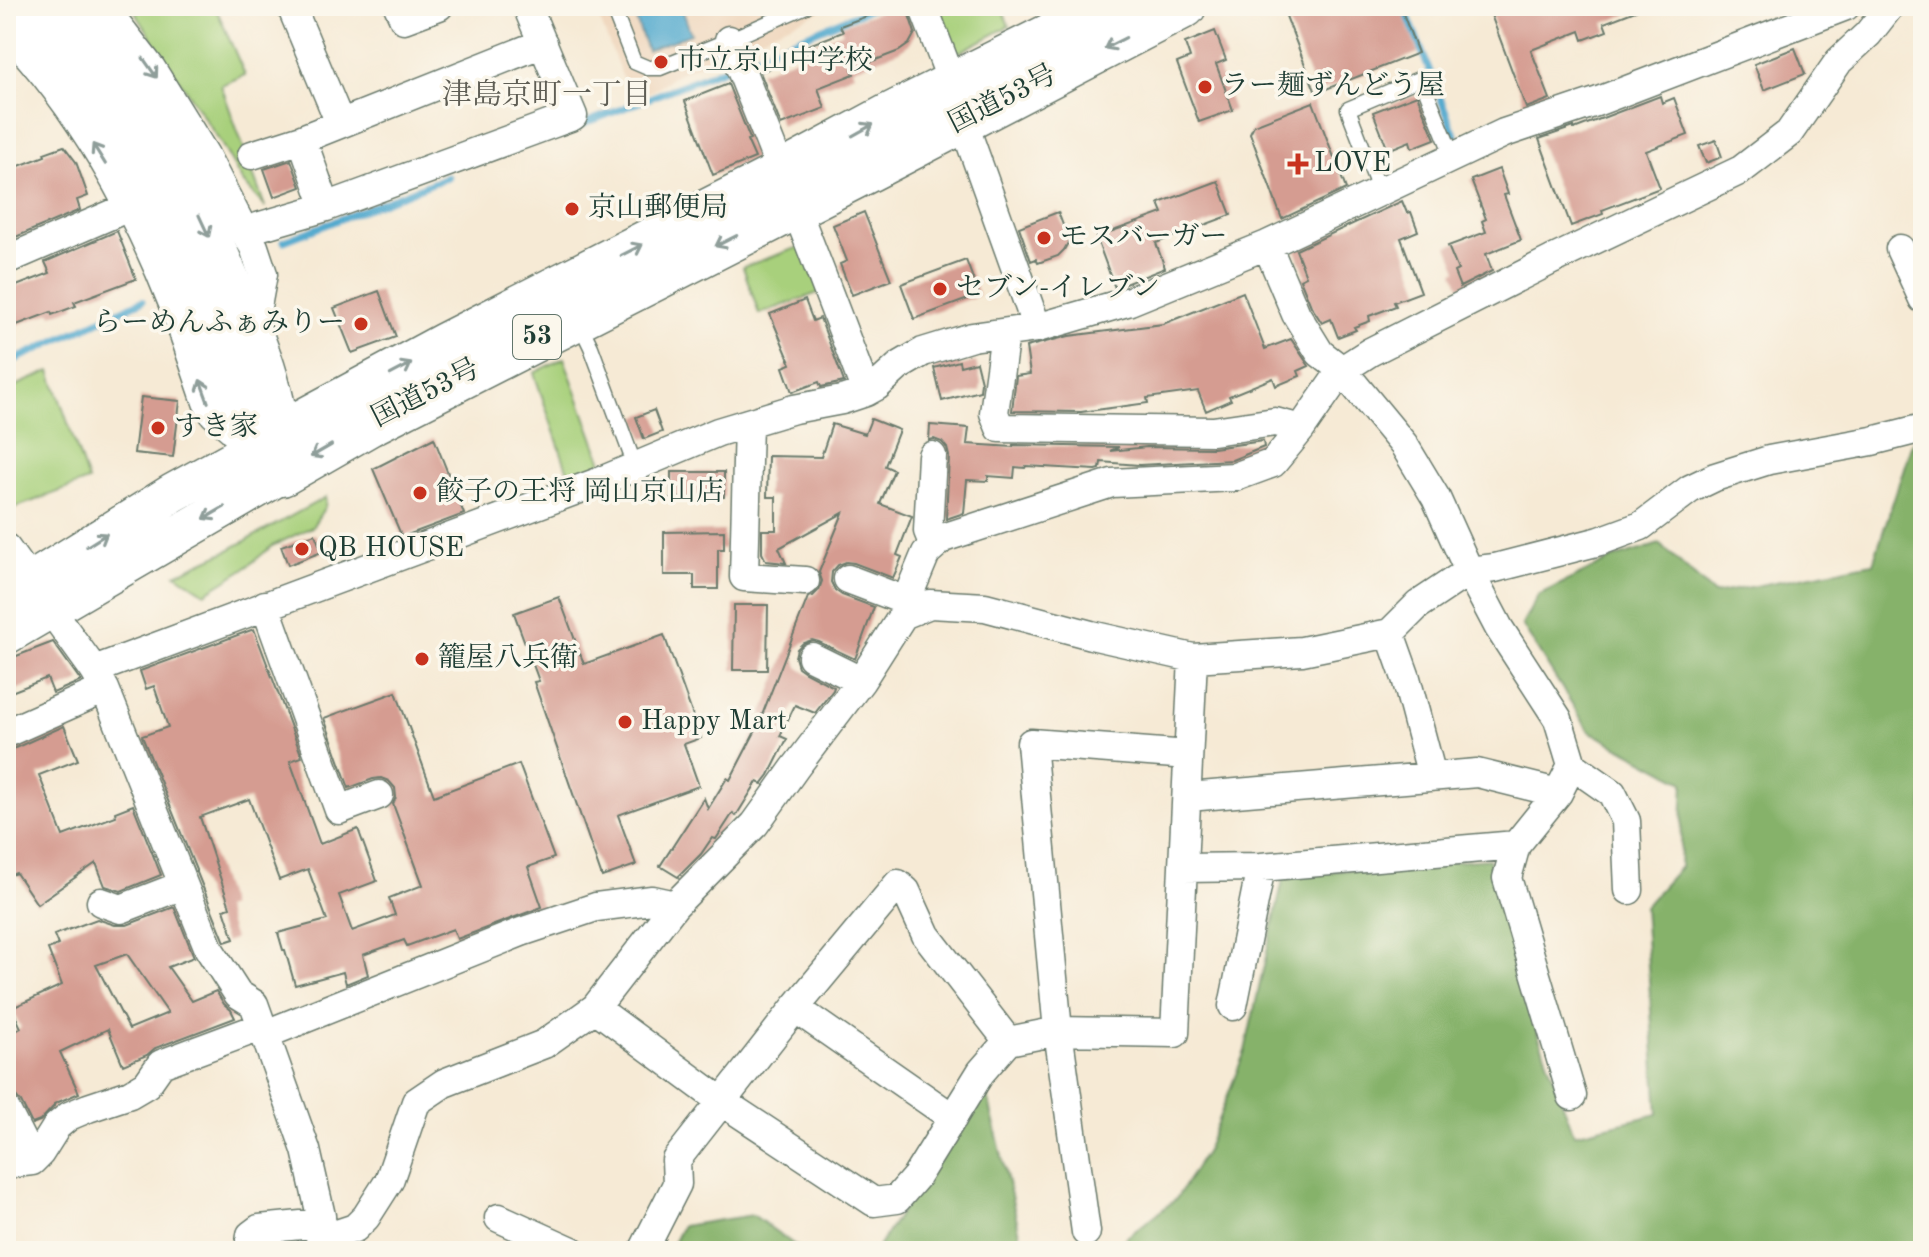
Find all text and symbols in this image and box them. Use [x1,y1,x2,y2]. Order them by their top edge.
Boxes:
one-way arrow [1104,35,1128,51]
place label: 市立京山中学校 [677,45,873,76]
marker: 市立京山中学校 [652,53,670,71]
one-way arrow [142,56,158,78]
street label: 国道53号 [943,58,1061,139]
place label: ラー麺ずんどう屋 [1221,70,1445,101]
district label: 津島京町一丁目 [442,78,652,111]
marker: ラー麺ずんどう屋 [1196,78,1214,96]
one-way arrow [851,121,874,137]
one-way arrow [90,143,106,166]
place label: LOVE [1314,150,1391,178]
marker: LOVE [1289,155,1307,173]
place label: 京山郵便局 [588,192,728,223]
marker: 京山郵便局 [563,200,581,218]
one-way arrow [197,213,212,237]
place label: モスバーガー [1060,223,1227,252]
marker: モスバーガー [1035,229,1053,247]
one-way arrow [715,234,739,250]
one-way arrow [620,242,644,257]
place label: セブン-イレブン [956,273,1160,303]
marker: セブン-イレブン [931,280,949,298]
place label: らーめんふぁみりー [93,308,345,338]
marker: らーめんふぁみりー [352,315,370,333]
road number: 53 [513,315,561,359]
street label: 国道53号 [366,352,484,433]
one-way arrow [389,361,413,376]
one-way arrow [195,379,210,404]
place label: すき家 [174,411,258,442]
marker: すき家 [149,419,167,437]
one-way arrow [310,444,334,459]
place label: 餃子の王将 岡山京山店 [436,476,724,507]
marker: 餃子の王将 岡山京山店 [411,484,429,502]
one-way arrow [203,505,226,521]
one-way arrow [85,532,108,548]
place label: QB HOUSE [318,535,464,563]
marker: QB HOUSE [293,540,311,558]
place label: 籠屋八兵衛 [438,642,578,673]
marker: 籠屋八兵衛 [413,650,431,668]
place label: Happy Mart [641,708,787,736]
marker: Happy Mart [616,713,634,731]

